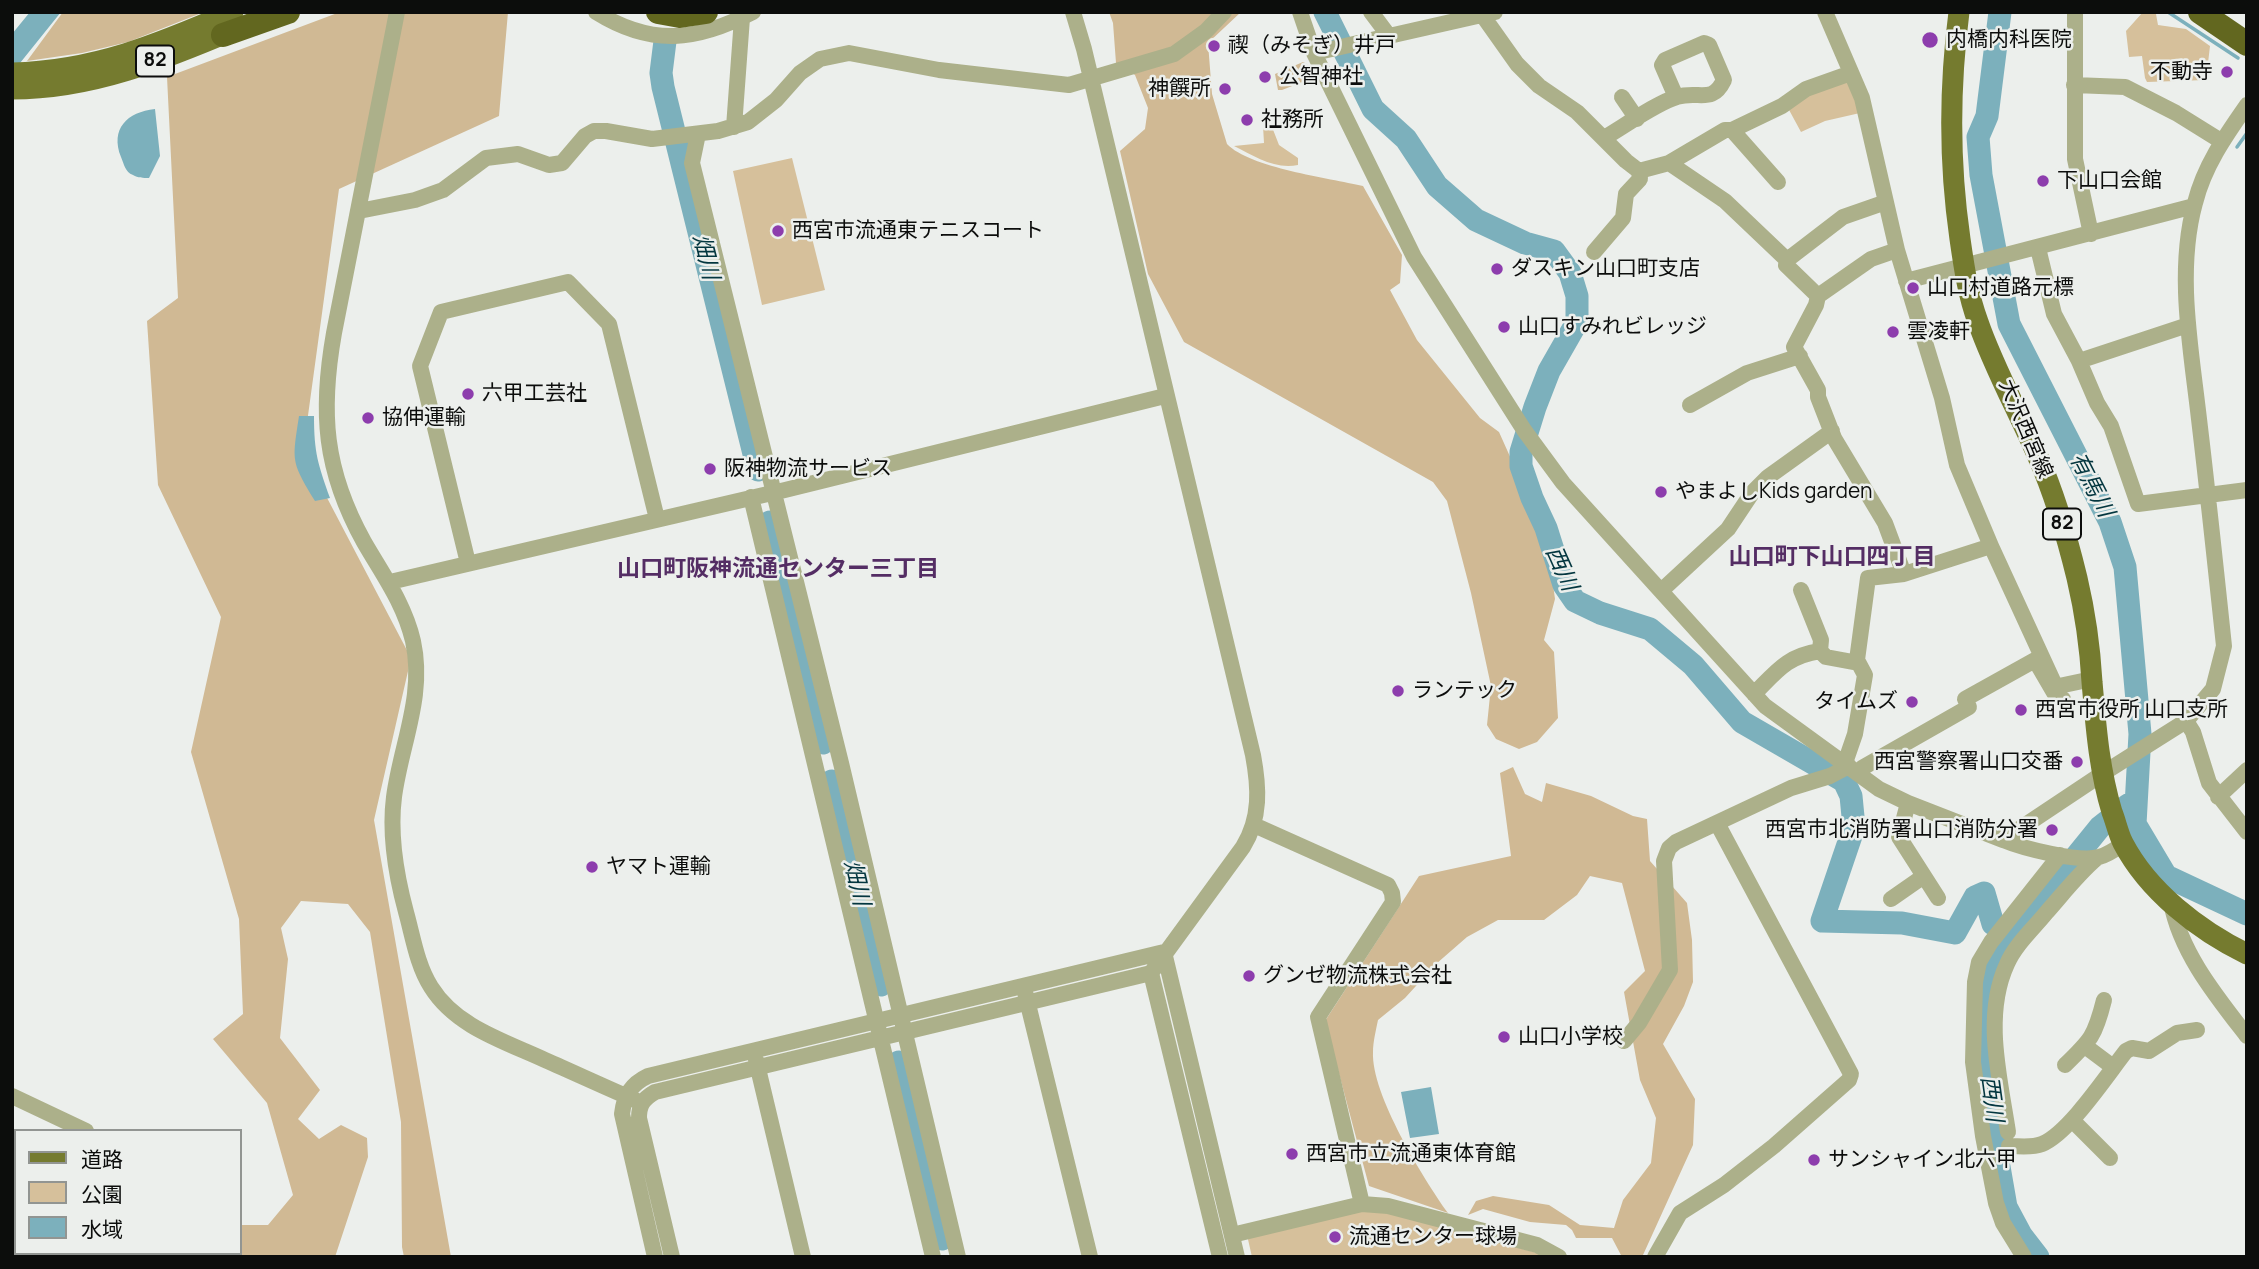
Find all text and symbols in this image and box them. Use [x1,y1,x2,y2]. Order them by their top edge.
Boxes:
place label: 内橋内科医院 [1946,27,2072,53]
marker: 内橋内科医院 [1920,30,1940,50]
place label: 禊（みそぎ）井戸 [1228,33,1396,59]
marker: 禊（みそぎ）井戸 [1206,38,1222,54]
road number: 82 [136,45,174,76]
place label: 不動寺 [2150,59,2213,85]
place label: 公智神社 [1279,64,1363,90]
marker: 不動寺 [2219,64,2235,80]
marker: 公智神社 [1257,69,1273,85]
place label: 神饌所 [1148,76,1211,102]
marker: 神饌所 [1217,81,1233,97]
place label: 社務所 [1261,107,1324,133]
marker: 社務所 [1239,112,1255,128]
place label: 下山口会館 [2057,168,2162,194]
marker: 下山口会館 [2035,173,2051,189]
place label: 西宮市流通東テニスコート [792,218,1044,244]
marker: 西宮市流通東テニスコート [770,223,786,239]
water label: 畑川 [686,231,724,283]
place label: ダスキン山口町支店 [1511,256,1700,282]
marker: ダスキン山口町支店 [1489,261,1505,277]
place label: 山口村道路元標 [1927,275,2074,301]
marker: 山口村道路元標 [1905,280,1921,296]
place label: 山口すみれビレッジ [1518,314,1707,340]
marker: 山口すみれビレッジ [1496,319,1512,335]
place label: 雲凌軒 [1907,319,1970,345]
marker: 雲凌軒 [1885,324,1901,340]
street label: 大沢西宮線 [1993,376,2057,482]
place label: 六甲工芸社 [482,381,587,407]
marker: 六甲工芸社 [460,386,476,402]
place label: 協伸運輸 [382,405,466,431]
marker: 協伸運輸 [360,410,376,426]
water label: 有馬川 [2063,448,2119,522]
place label: 阪神物流サービス [724,456,892,482]
marker: 阪神物流サービス [702,461,718,477]
place label: やまよしKids garden [1675,479,1872,505]
marker: やまよしKids garden [1653,484,1669,500]
road number: 82 [2043,509,2081,540]
water label: 西川 [1539,542,1583,596]
district label: 山口町下山口四丁目 [1729,544,1935,572]
district label: 山口町阪神流通センター三丁目 [617,556,939,584]
place label: ランテック [1412,678,1517,704]
marker: ランテック [1390,683,1406,699]
place label: タイムズ [1814,689,1898,715]
marker: タイムズ [1904,694,1920,710]
place label: 西宮市役所 山口支所 [2035,697,2228,723]
marker: 西宮市役所 山口支所 [2013,702,2029,718]
place label: 西宮警察署山口交番 [1874,749,2063,775]
marker: 西宮警察署山口交番 [2069,754,2085,770]
place label: 西宮市北消防署山口消防分署 [1765,817,2038,843]
marker: 西宮市北消防署山口消防分署 [2044,822,2060,838]
place label: ヤマト運輸 [606,854,711,880]
water label: 畑川 [837,857,875,909]
marker: ヤマト運輸 [584,859,600,875]
place label: グンゼ物流株式会社 [1263,963,1452,989]
marker: グンゼ物流株式会社 [1241,968,1257,984]
place label: 山口小学校 [1518,1024,1623,1050]
marker: 山口小学校 [1496,1029,1512,1045]
water label: 西川 [1974,1074,2008,1124]
legend [14,1129,242,1255]
place label: 西宮市立流通東体育館 [1306,1141,1516,1167]
text: 道路 [81,1145,123,1173]
marker: 西宮市立流通東体育館 [1284,1146,1300,1162]
place label: サンシャイン北六甲 [1828,1147,2017,1173]
marker: サンシャイン北六甲 [1806,1152,1822,1168]
text: 公園 [81,1180,123,1208]
text: 水域 [81,1215,123,1243]
place label: 流通センター球場 [1349,1224,1517,1250]
marker: 流通センター球場 [1327,1229,1343,1245]

